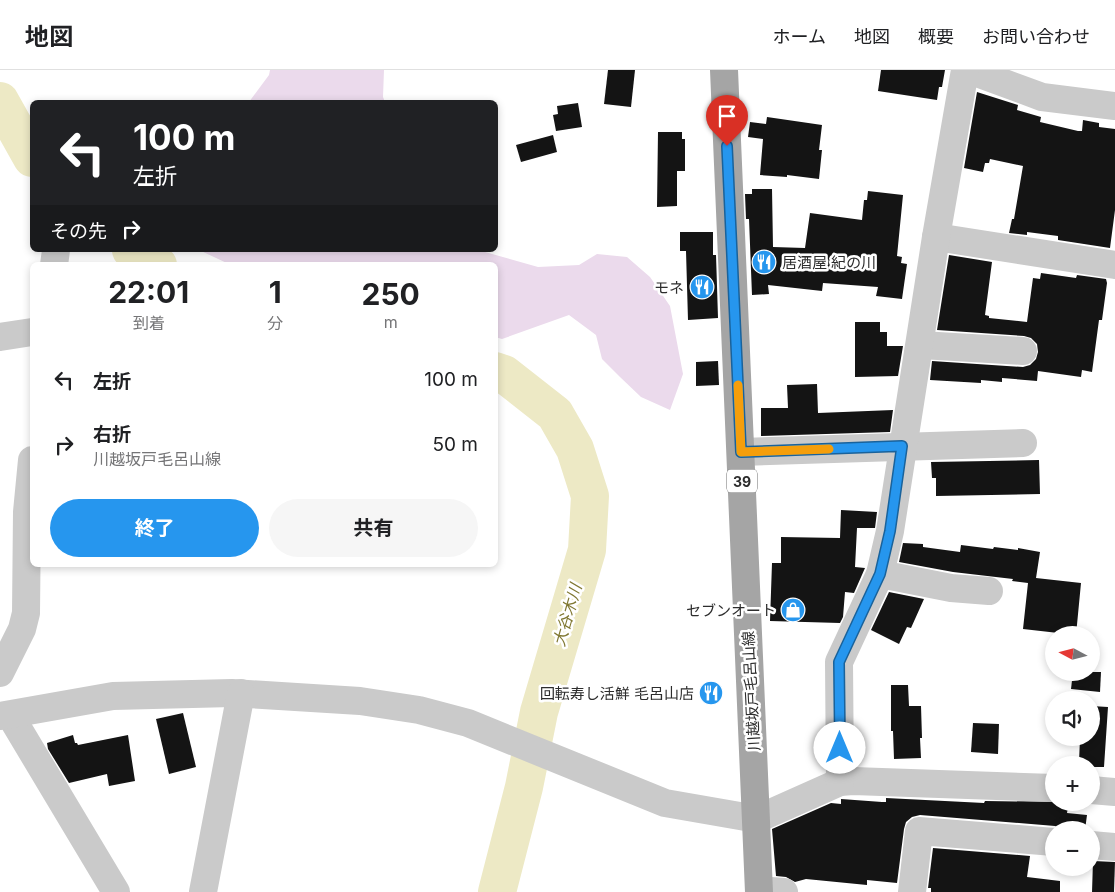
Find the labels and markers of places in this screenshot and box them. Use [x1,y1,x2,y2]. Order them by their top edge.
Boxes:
pin [706,95,748,146]
restaurant icon: 居酒屋 紀の川 [751,249,777,275]
place label: 居酒屋 紀の川 [782,253,876,272]
restaurant icon: モネ [689,274,715,300]
place label: モネ [654,278,684,297]
shop icon: セブンオート [780,597,806,623]
place label: セブンオート [686,601,776,620]
restaurant icon: 回転寿し活鮮 毛呂山店 [698,680,724,706]
place label: 回転寿し活鮮 毛呂山店 [540,684,694,703]

